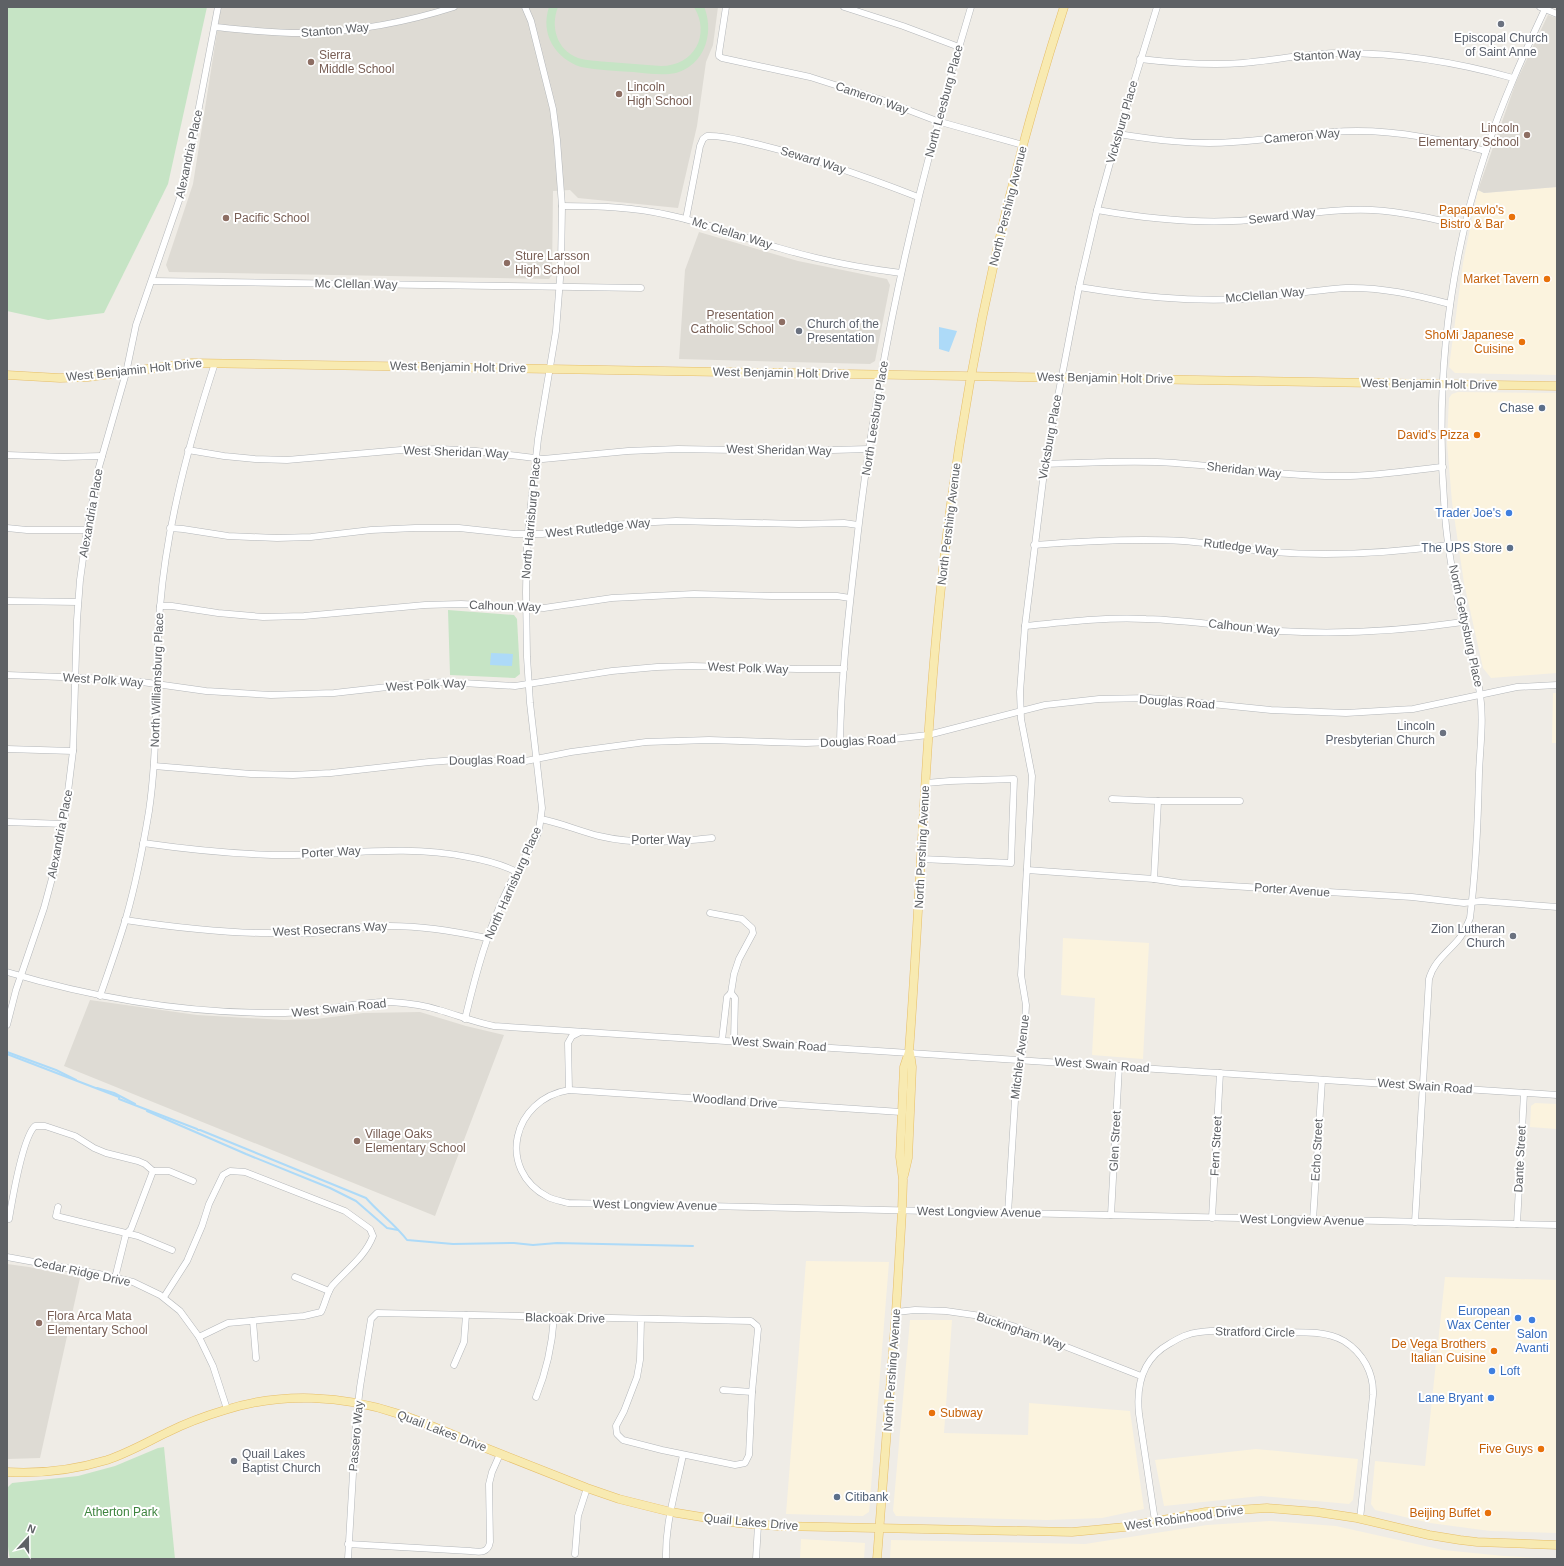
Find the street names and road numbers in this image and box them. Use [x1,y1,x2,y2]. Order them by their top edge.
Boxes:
street label: Stanton Way [300,20,370,40]
street label: North Leesburg Place [922,43,966,159]
street label: Stanton Way [1293,46,1361,64]
street label: Cameron Way [834,79,910,117]
street label: Vicksburg Place [1103,79,1141,165]
street label: Alexandria Place [173,108,205,200]
street label: Cameron Way [1263,126,1341,146]
street label: Seward Way [779,143,847,177]
street label: North Pershing Avenue [986,144,1030,267]
street label: Seward Way [1248,205,1316,227]
street label: Mc Clellan Way [690,214,774,252]
street label: Mc Clellan Way [314,276,398,292]
street label: McClellan Way [1225,285,1305,305]
street label: West Benjamin Holt Drive [65,356,203,384]
street label: West Benjamin Holt Drive [390,359,527,375]
street label: North Leesburg Place [859,359,891,476]
street label: West Benjamin Holt Drive [713,365,850,381]
street label: West Benjamin Holt Drive [1037,370,1174,386]
street label: West Benjamin Holt Drive [1361,376,1498,392]
street label: Vicksburg Place [1036,393,1064,480]
street label: West Sheridan Way [726,442,832,458]
street label: West Sheridan Way [403,443,509,461]
street label: North Harrisburg Place [519,456,543,579]
street label: Sheridan Way [1206,459,1282,481]
street label: North Pershing Avenue [935,462,963,586]
street label: Alexandria Place [76,467,106,559]
street label: West Rutledge Way [545,516,651,540]
street label: Rutledge Way [1203,535,1279,559]
street label: North Gettysburg Place [1446,564,1486,689]
street label: Calhoun Way [469,598,541,614]
street label: North Williamsburg Place [148,612,166,748]
street label: Calhoun Way [1208,616,1280,638]
street label: West Polk Way [707,660,789,676]
street label: West Polk Way [62,670,144,690]
street label: West Polk Way [385,676,467,694]
street label: Douglas Road [1139,692,1215,712]
street label: Douglas Road [820,732,896,750]
street label: Douglas Road [449,752,525,768]
street label: North Pershing Avenue [912,785,932,909]
street label: Alexandria Place [45,788,76,880]
street label: North Harrisburg Place [482,824,544,942]
street label: Porter Way [631,833,691,847]
street label: Porter Way [301,843,361,861]
street label: Porter Avenue [1254,880,1331,900]
street label: West Rosecrans Way [272,919,388,939]
street label: West Swain Road [291,996,387,1020]
street label: Mitchler Avenue [1008,1014,1032,1100]
street label: West Swain Road [731,1034,827,1054]
street label: West Swain Road [1054,1055,1150,1075]
street label: West Swain Road [1377,1076,1473,1096]
street label: Woodland Drive [692,1091,778,1111]
street label: Glen Street [1106,1110,1124,1172]
street label: Fern Street [1207,1115,1225,1176]
street label: Echo Street [1308,1118,1326,1182]
street label: Dante Street [1511,1124,1529,1193]
street label: West Longview Avenue [593,1197,718,1213]
street label: West Longview Avenue [917,1204,1042,1220]
street label: West Longview Avenue [1240,1212,1365,1228]
street label: Cedar Ridge Drive [32,1255,132,1289]
street label: North Pershing Avenue [881,1308,903,1432]
street label: Buckingham Way [975,1309,1067,1353]
street label: Blackoak Drive [525,1310,605,1326]
street label: Stratford Circle [1215,1324,1295,1340]
street label: Passero Way [346,1400,366,1472]
street label: Quail Lakes Drive [395,1407,489,1455]
street label: West Robinhood Drive [1124,1503,1245,1533]
street label: Quail Lakes Drive [703,1511,799,1533]

